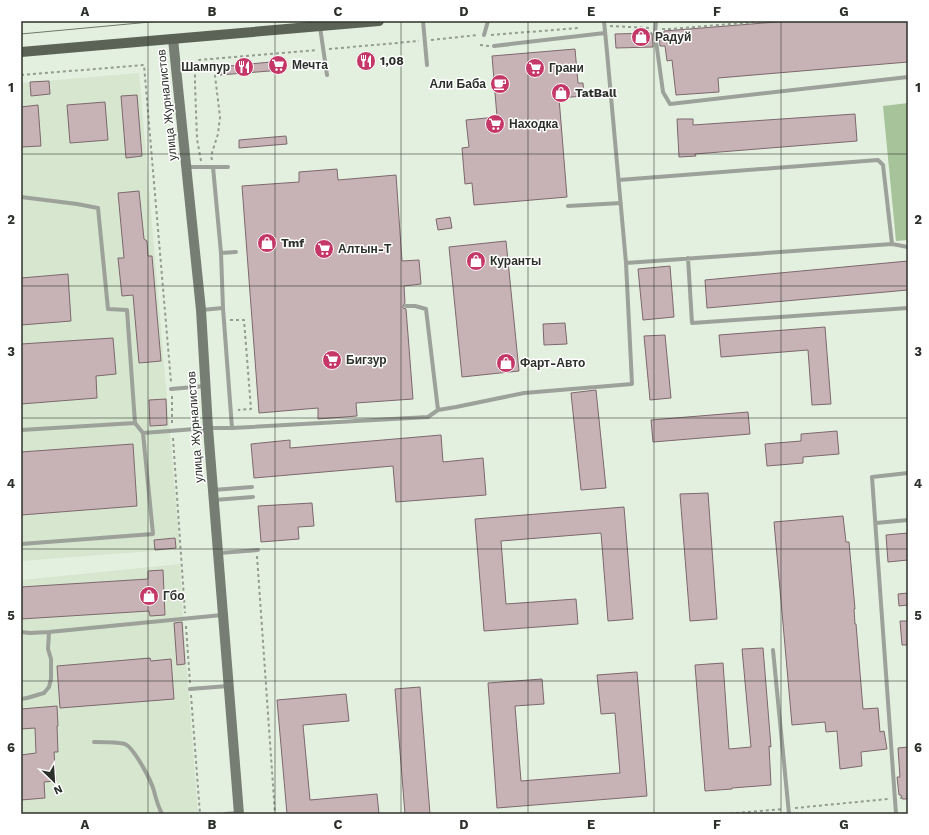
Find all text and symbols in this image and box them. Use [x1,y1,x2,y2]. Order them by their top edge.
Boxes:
text: A [81,4,90,19]
text: B [208,4,217,19]
text: C [334,4,343,19]
text: D [459,4,469,19]
text: E [587,4,595,19]
text: F [713,4,721,19]
text: G [839,4,849,19]
shop icon: Радуй [630,26,652,48]
place label: Радуй [655,30,691,44]
street label: улица Журналистов [154,49,180,161]
restaurant icon: 1,08 [355,50,377,72]
supermarket icon: Мечта [267,54,289,76]
place label: 1,08 [380,54,404,68]
restaurant icon: Шампур [233,56,255,78]
supermarket icon: Грани [524,57,546,79]
place label: Мечта [292,58,328,72]
place label: Шампур [181,60,230,74]
place label: Грани [549,61,584,75]
cafe icon: Али Баба [489,73,511,95]
place label: Али Баба [430,77,486,91]
text: 1 [8,80,14,95]
text: 1 [915,80,921,95]
shop icon: TatBall [550,82,572,104]
place label: TatBall [575,86,617,100]
supermarket icon: Находка [484,113,506,135]
place label: Находка [509,117,559,131]
text: 2 [7,212,15,227]
text: 2 [914,212,922,227]
shop icon: Tmf [256,232,278,254]
place label: Tmf [281,236,304,250]
supermarket icon: Алтын-Т [313,238,335,260]
place label: Алтын-Т [338,242,392,256]
shop icon: Куранты [465,250,487,272]
place label: Куранты [490,254,541,268]
text: 3 [7,344,15,359]
text: 3 [914,344,922,359]
supermarket icon: Бигзур [321,349,343,371]
shop icon: Фарт-Авто [495,352,517,374]
place label: Бигзур [346,353,387,367]
place label: Фарт-Авто [520,356,585,370]
street label: улица Журналистов [184,371,206,483]
text: 4 [7,476,16,491]
text: 4 [914,476,923,491]
shop icon: Гбо [138,585,160,607]
place label: Гбо [163,589,185,603]
text: 5 [7,608,15,623]
text: 5 [914,608,922,623]
text: 6 [7,740,15,755]
text: 6 [914,740,922,755]
north arrow [34,761,74,801]
text: N [52,782,64,797]
text: A [81,817,90,832]
text: B [208,817,217,832]
text: C [334,817,343,832]
text: D [459,817,469,832]
text: E [587,817,595,832]
text: F [713,817,721,832]
text: G [839,817,849,832]

